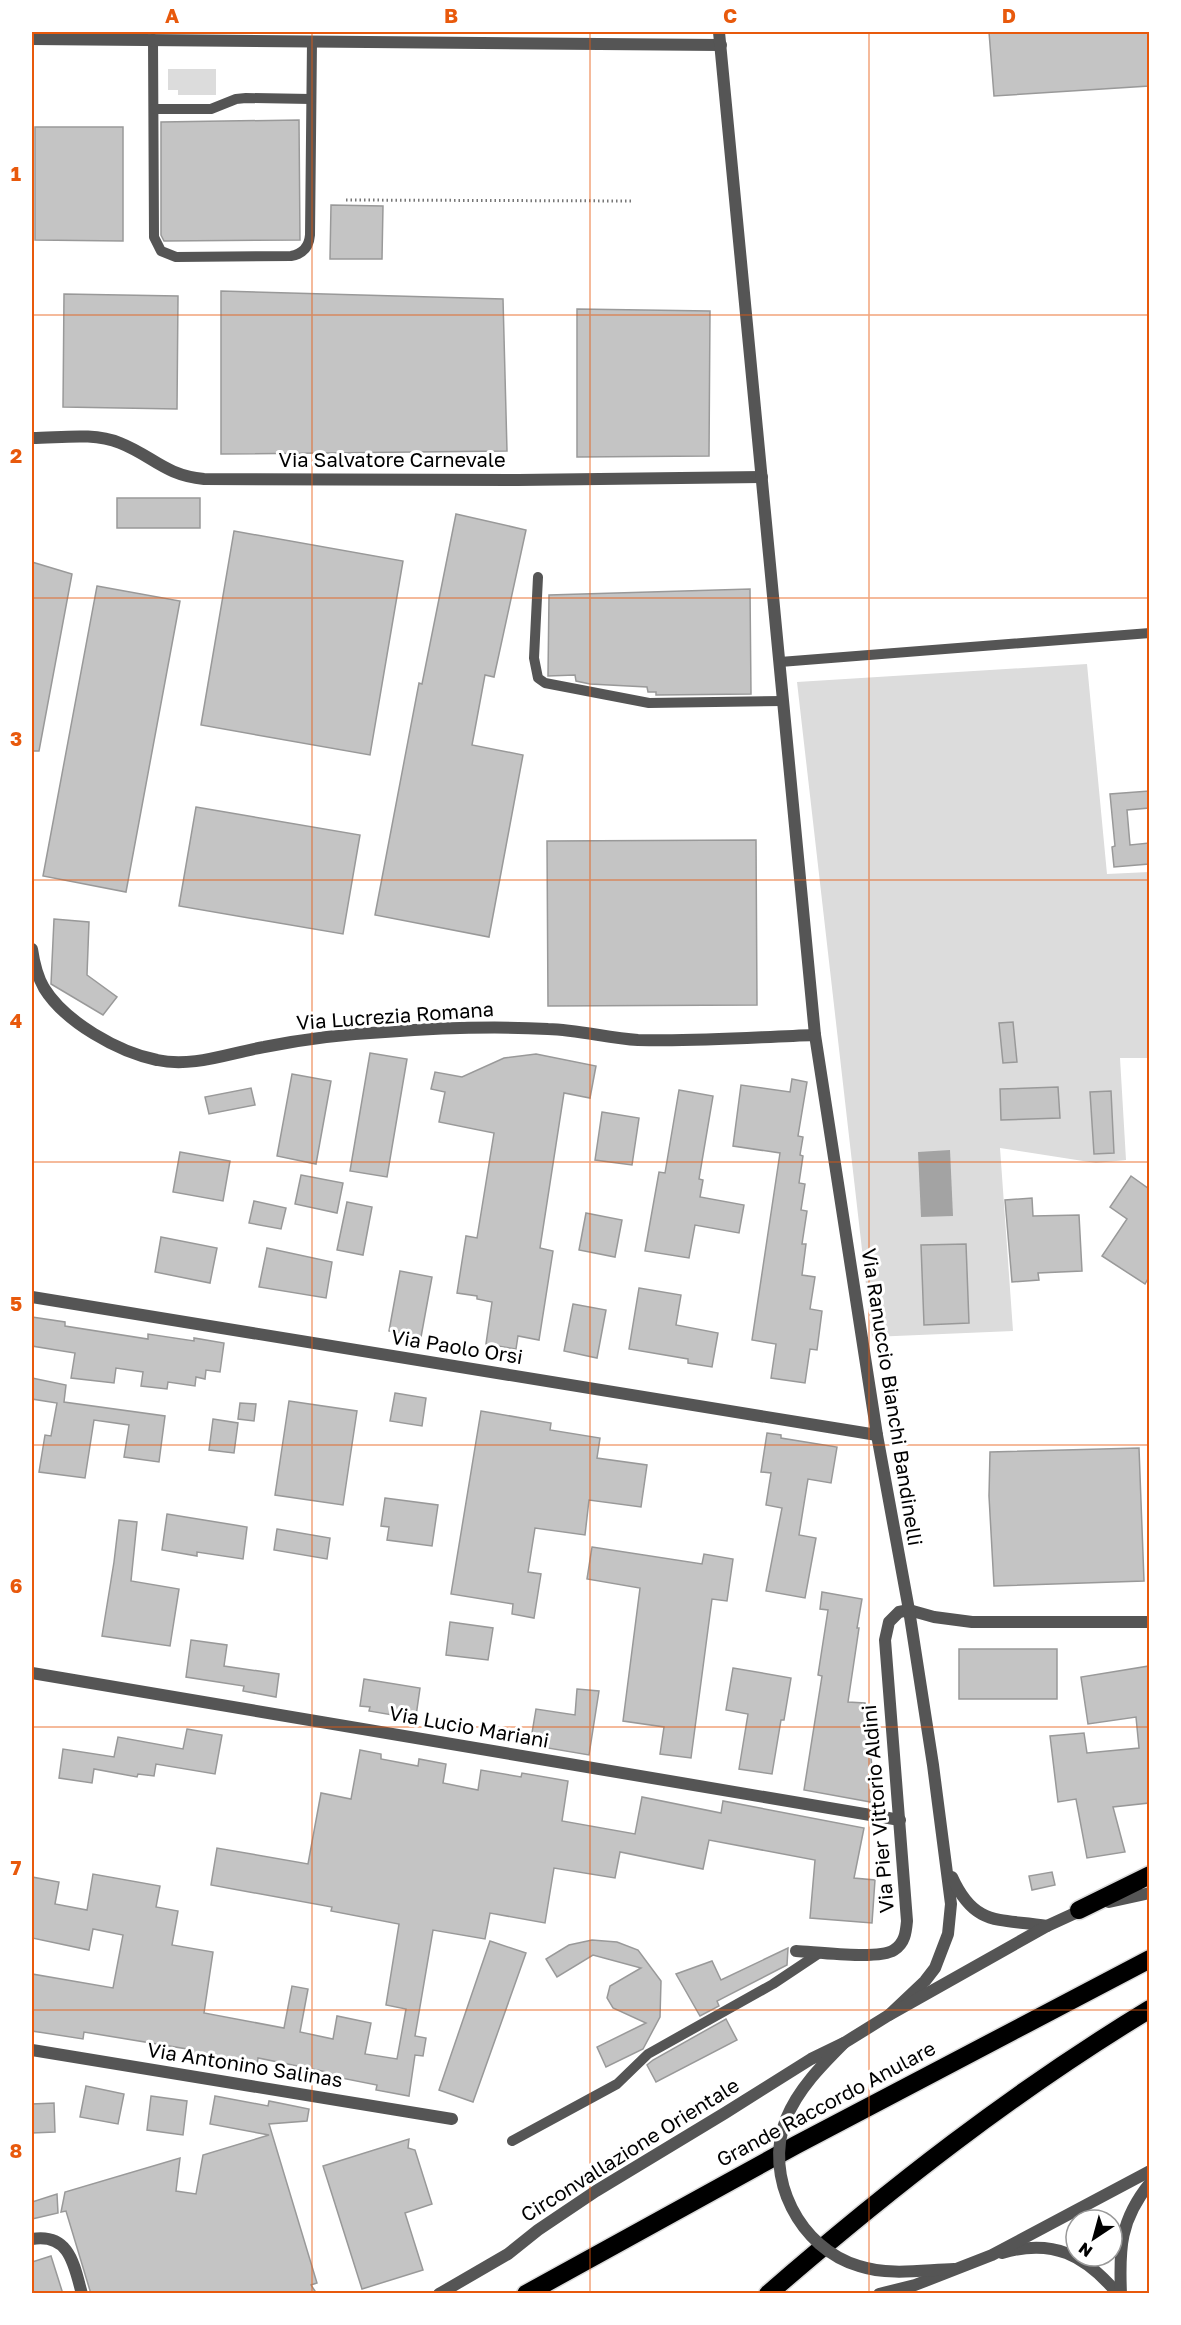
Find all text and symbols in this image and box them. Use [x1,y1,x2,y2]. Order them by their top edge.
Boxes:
text: A [165,3,179,27]
text: B [444,3,458,27]
text: C [723,3,737,27]
text: D [1002,3,1016,27]
text: 1 [11,161,21,185]
text: 2 [10,443,22,467]
street label: Via Salvatore Carnevale [279,447,505,471]
text: 3 [10,726,22,750]
street label: Via Lucrezia Romana [295,996,495,1034]
text: 4 [10,1008,22,1032]
street label: Via Ranuccio Bianchi Bandinelli [858,1246,928,1547]
text: 5 [10,1291,22,1315]
street label: Via Paolo Orsi [390,1324,525,1368]
text: 6 [10,1573,22,1597]
street label: Via Lucio Mariani [387,1700,551,1752]
street label: Via Pier Vittorio Aldini [856,1704,898,1914]
text: 7 [11,1855,22,1879]
street label: Grande Raccordo Anulare [712,2035,939,2171]
street label: Via Antonino Salinas [146,2037,345,2091]
street label: Circonvallazione Orientale [516,2072,743,2226]
text: 8 [10,2138,22,2162]
north arrow [1064,2208,1124,2268]
text: N [1074,2238,1096,2262]

